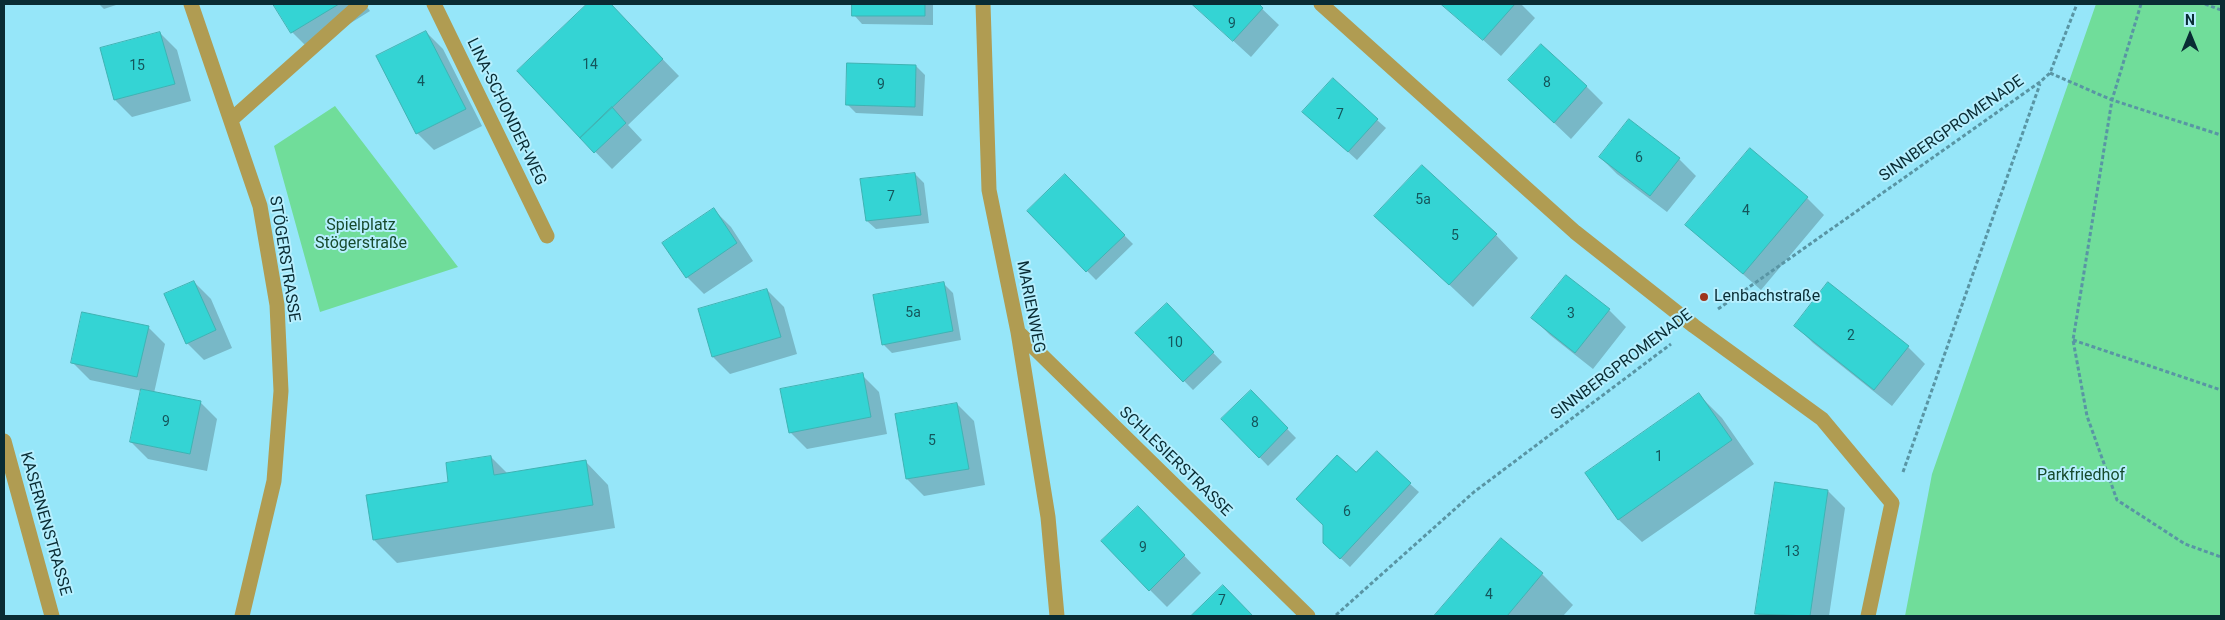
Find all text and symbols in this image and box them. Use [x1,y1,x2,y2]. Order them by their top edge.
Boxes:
north arrow [2165,10,2215,60]
text: N [2185,12,2195,28]
house number: 9 [1228,16,1236,32]
street label: LINA-SCHONDER-WEG [462,35,550,189]
house number: 14 [582,57,598,73]
house number: 15 [129,58,145,74]
street label: SINNBERGPROMENADE [1876,72,2028,186]
house number: 4 [417,74,425,90]
house number: 8 [1543,75,1551,91]
house number: 9 [877,77,885,93]
house number: 7 [1336,107,1344,123]
house number: 6 [1635,150,1643,166]
house number: 7 [887,189,895,205]
house number: 5a [1415,192,1431,208]
street label: STÖGERSTRASSE [265,195,303,323]
house number: 4 [1742,203,1750,219]
park label: Spielplatz Stögerstraße [315,216,407,254]
house number: 5 [1451,228,1459,244]
street label: MARIENWEG [1012,259,1048,355]
place label: Lenbachstraße [1714,287,1820,307]
marker: Lenbachstraße [1698,291,1710,303]
house number: 5a [905,305,921,321]
street label: SINNBERGPROMENADE [1547,306,1697,424]
house number: 3 [1567,306,1575,322]
house number: 2 [1847,328,1855,344]
house number: 10 [1167,335,1183,351]
street label: SCHLESIERSTRASSE [1115,403,1235,521]
house number: 9 [162,414,170,430]
house number: 8 [1251,415,1259,431]
house number: 5 [928,433,936,449]
house number: 1 [1655,449,1663,465]
street label: KASERNENSTRASSE [15,450,75,598]
park label: Parkfriedhof [2037,466,2125,486]
house number: 6 [1343,504,1351,520]
house number: 9 [1139,540,1147,556]
house number: 13 [1784,544,1800,560]
house number: 4 [1485,587,1493,603]
house number: 7 [1218,593,1226,609]

